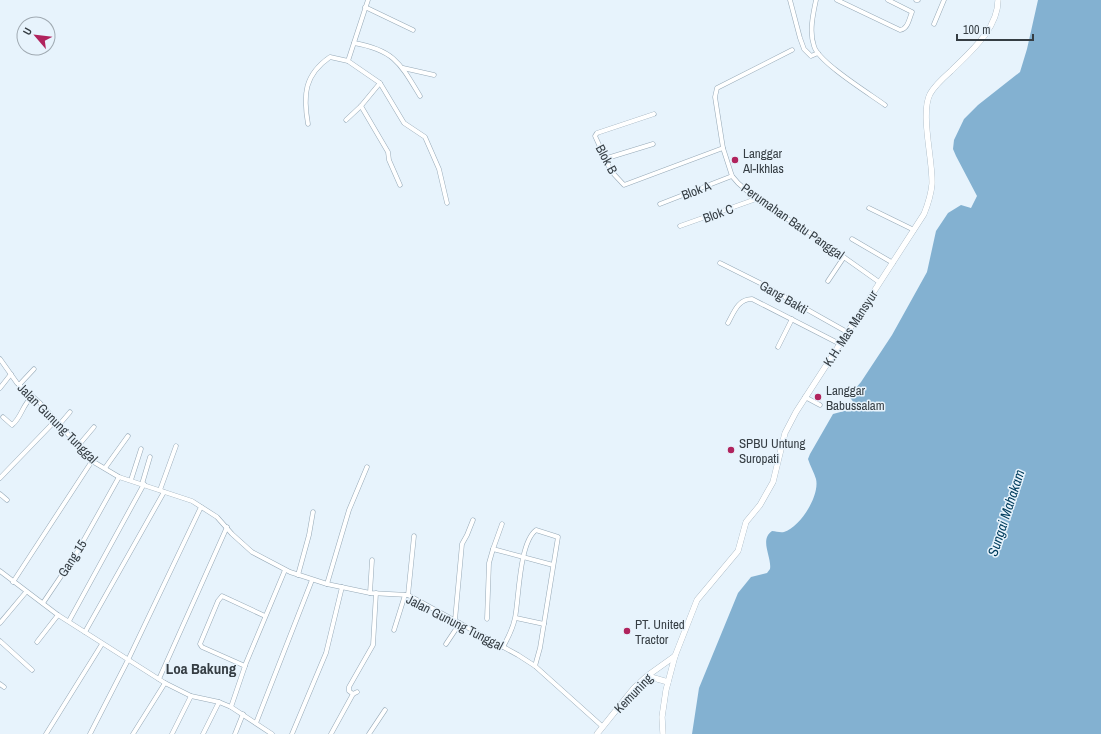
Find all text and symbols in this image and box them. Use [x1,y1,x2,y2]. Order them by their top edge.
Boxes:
north arrow [16,16,56,56]
scale bar [957,16,1033,42]
text: 100 m [963,22,990,38]
text: U [19,25,35,37]
street label: Blok B [592,142,621,177]
place label: Langgar Al-Ikhlas [742,145,784,177]
marker: Langgar Al-Ikhlas [730,155,740,165]
street label: Blok A [679,177,714,204]
street label: Perumahan Batu Panggal [738,179,848,263]
street label: Blok C [701,200,736,227]
street label: Gang Bakti [756,277,811,318]
street label: K.H. Mas Mansyur [819,287,882,370]
street label: Jalan Gunung Tunggal [14,380,101,467]
place label: Langgar Babussalam [826,382,885,414]
marker: Langgar Babussalam [813,392,823,402]
place label: SPBU Untung Suropati [739,435,805,467]
marker: SPBU Untung Suropati [726,445,736,455]
water label: Sungai Mahakam [984,467,1028,559]
street label: Gang 15 [54,536,91,580]
street label: Jalan Gunung Tunggal [403,591,506,654]
place label: PT. United Tractor [635,616,685,648]
marker: PT. United Tractor [622,626,632,636]
district label: Loa Bakung [166,658,237,679]
street label: Kemuning [610,670,656,717]

